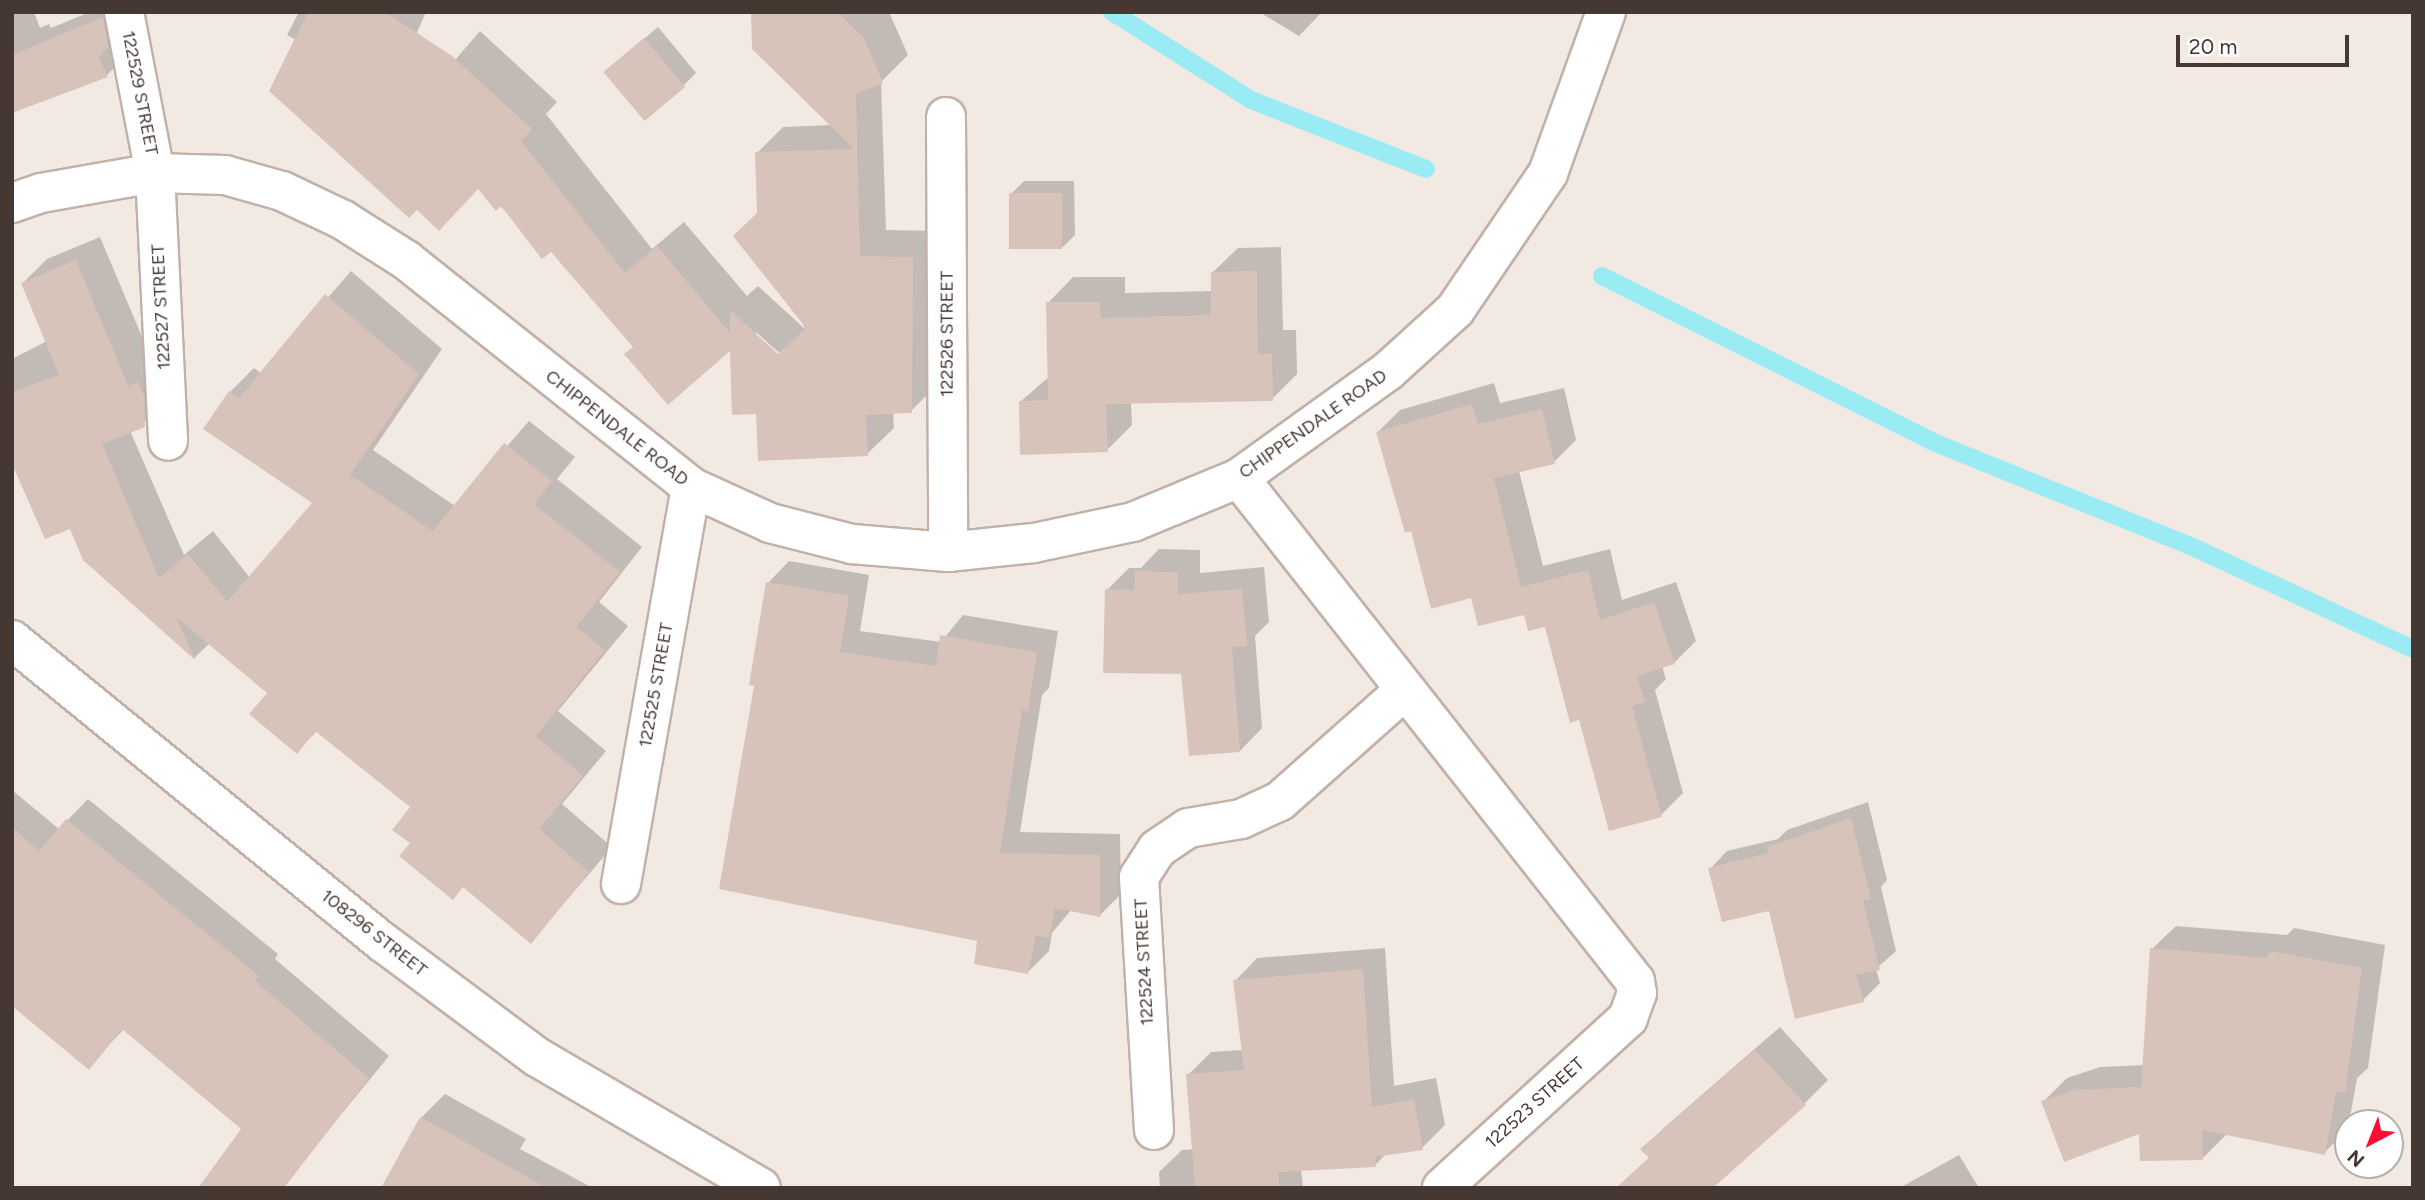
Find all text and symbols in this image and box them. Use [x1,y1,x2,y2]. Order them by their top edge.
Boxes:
scale bar [2180,21,2353,65]
street label: 122529 STREET [117,29,163,157]
text: 20 m [2189,34,2237,59]
street label: 122527 STREET [147,244,175,370]
street label: 122526 STREET [936,271,958,397]
street label: CHIPPENDALE ROAD [541,365,693,491]
street label: CHIPPENDALE ROAD [1235,365,1391,483]
street label: 122525 STREET [634,621,678,749]
street label: 108296 STREET [317,885,431,981]
street label: 122524 STREET [1130,898,1158,1026]
street label: 122523 STREET [1481,1053,1589,1153]
north arrow [2334,1109,2404,1179]
text: N [2343,1145,2369,1172]

